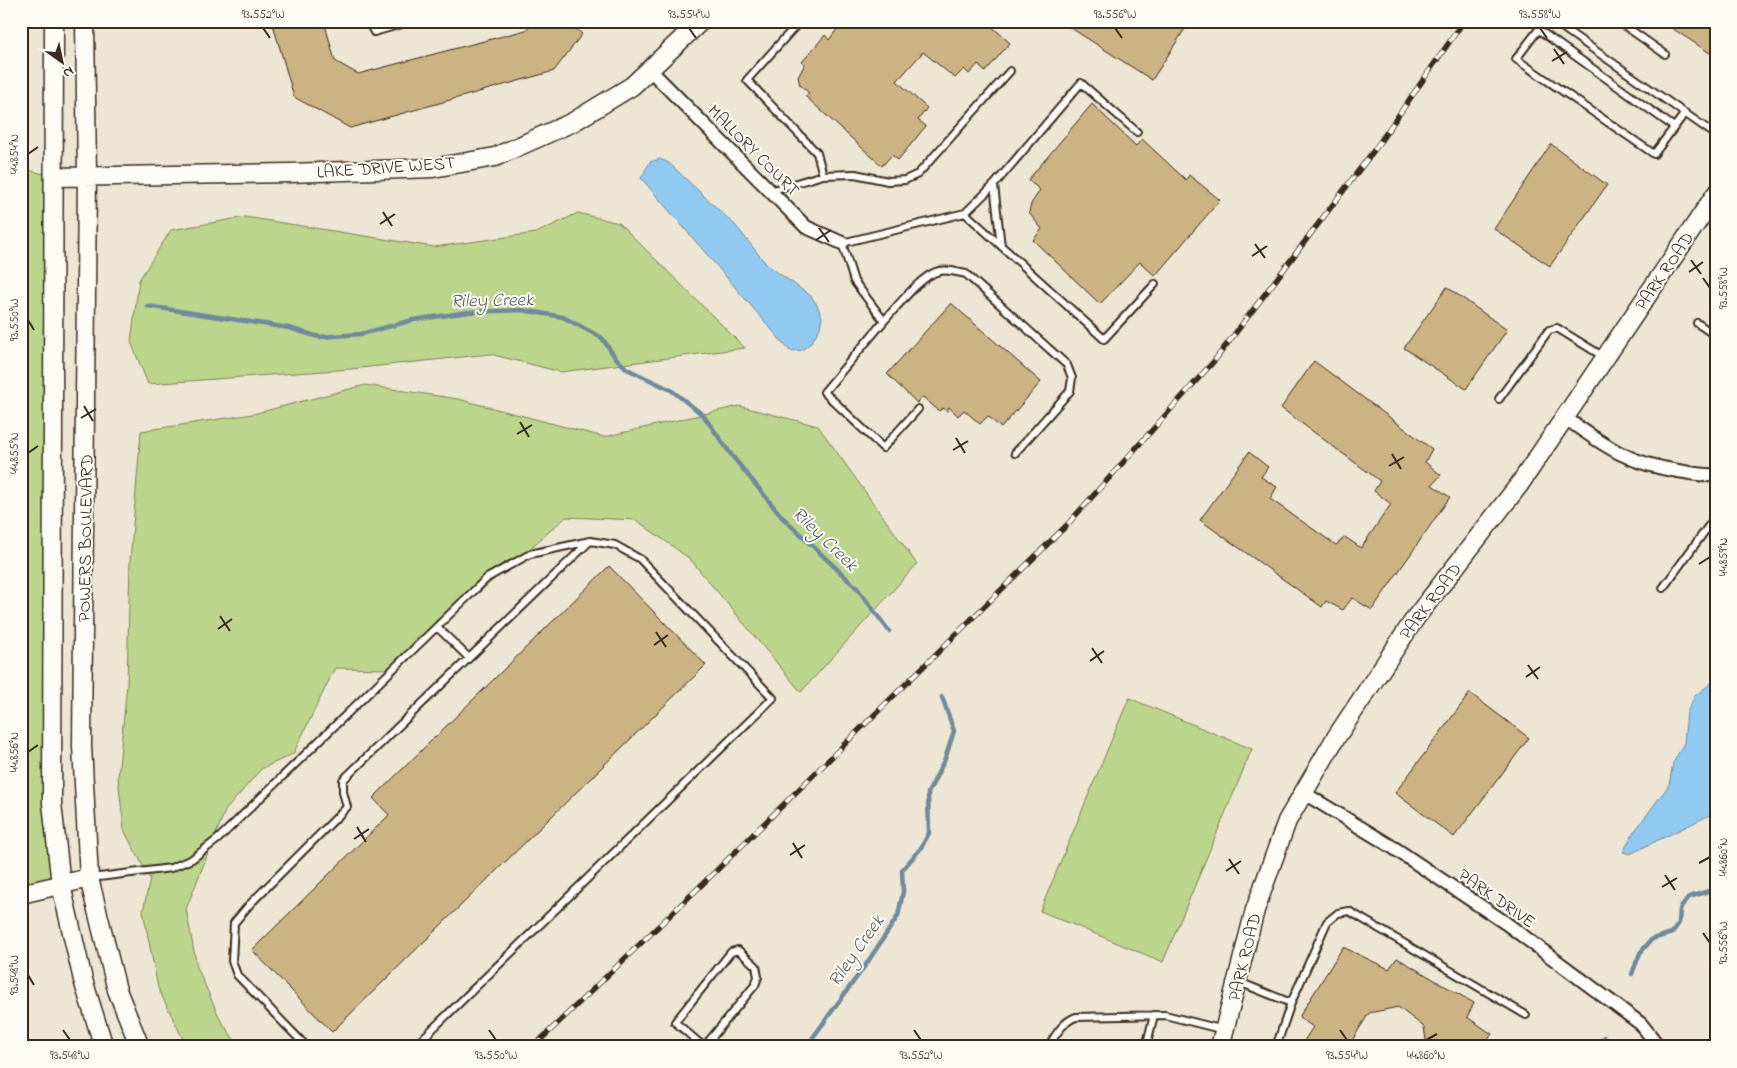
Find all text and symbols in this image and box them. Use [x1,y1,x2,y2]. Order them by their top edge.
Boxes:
text: 93.552°W [241,6,285,24]
text: 93.554°W [668,6,710,24]
text: 93.556°W [1094,6,1136,24]
text: 93.558°W [1519,6,1561,24]
north arrow [38,38,88,88]
text: N [59,60,78,83]
street label: MALLORY COURT [700,99,805,204]
text: 44.854°N [6,134,24,174]
street label: LAKE DRIVE WEST [316,151,456,187]
street label: PARK ROAD [1630,228,1702,317]
text: 93.558°W [1715,267,1733,309]
water label: Riley Creek [451,287,534,316]
text: 93.550°W [6,299,24,341]
text: 44.855°N [6,432,24,474]
street label: POWERS BOULEVARD [73,454,101,622]
water label: Riley Creek [785,501,864,579]
text: 44.859°N [1715,538,1733,576]
street label: PARK ROAD [1394,558,1469,646]
text: 44.856°N [6,732,24,772]
text: 44.860°N [1715,838,1733,876]
street label: PARK DRIVE [1452,863,1540,936]
water label: Riley Creek [822,909,892,993]
street label: PARK ROAD [1222,911,1269,1004]
text: 93.556°W [1715,922,1733,964]
text: 93.548°W [6,955,24,995]
text: 93.548°W [50,1047,90,1065]
text: 93.550°W [475,1047,517,1065]
text: 93.552°W [899,1047,943,1065]
text: 93.554°W [1326,1047,1368,1065]
text: 44.860°N [1407,1047,1445,1065]

